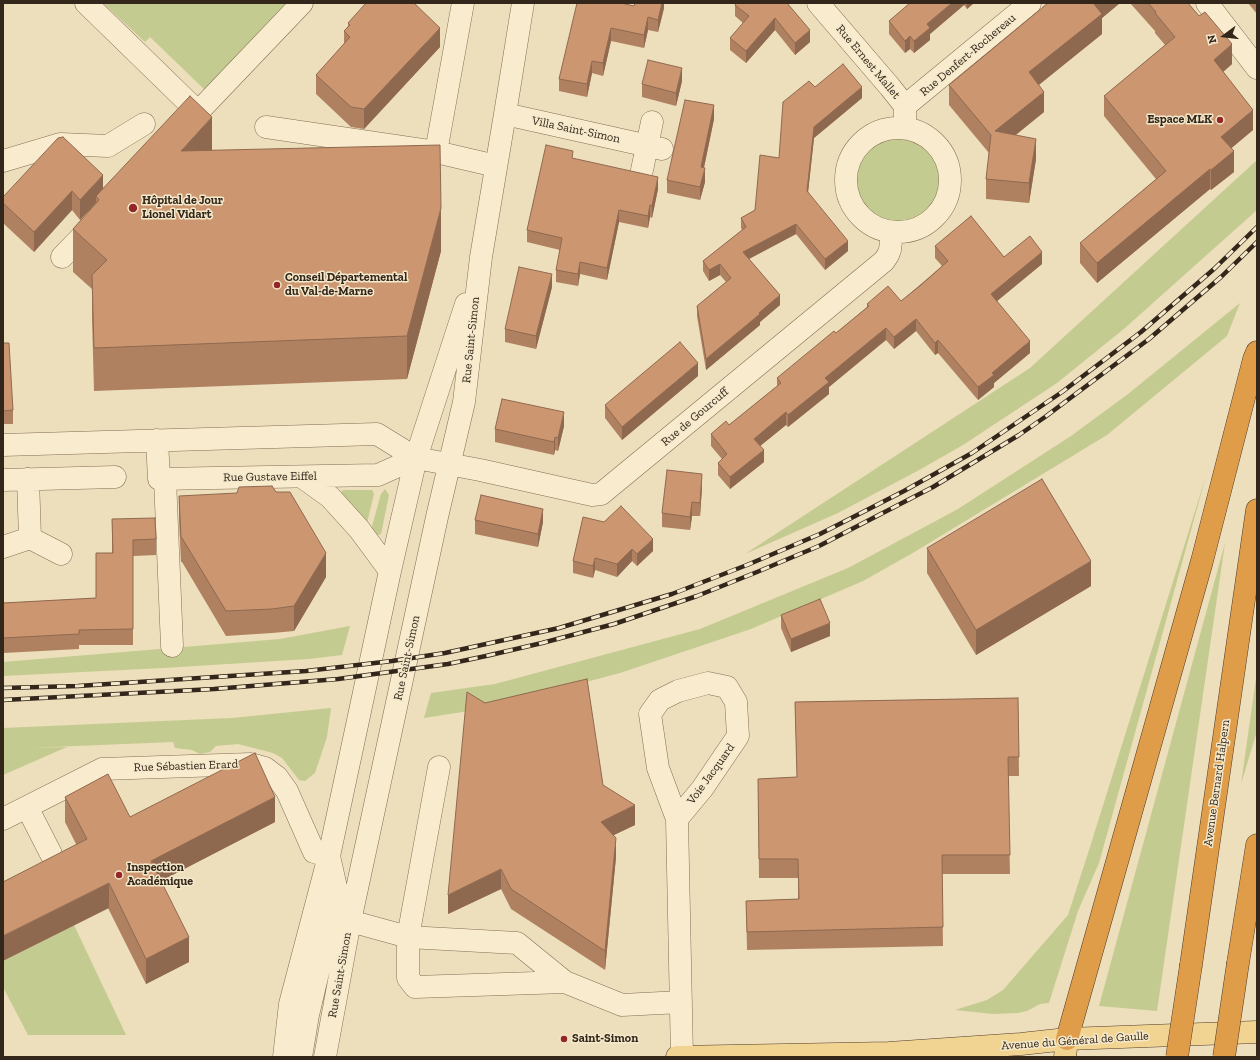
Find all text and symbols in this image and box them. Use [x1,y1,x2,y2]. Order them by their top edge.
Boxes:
street label: Rue Denfert-Rochereau [917,11,1019,99]
north arrow [1204,16,1244,56]
street label: Rue Ernest Mallet [833,22,903,102]
text: N [1205,34,1219,45]
place label: Espace MLK [1147,113,1212,127]
street label: Villa Saint-Simon [530,114,622,146]
marker: Espace MLK [1215,115,1225,125]
place label: Hôpital de Jour Lionel Vidart [142,194,223,222]
marker: Hôpital de Jour Lionel Vidart [127,202,139,214]
place label: Conseil Départemental du Val-de-Marne [285,271,407,299]
marker: Conseil Départemental du Val-de-Marne [272,280,282,290]
street label: Rue Saint-Simon [459,296,483,384]
street label: Rue de Gourcuff [658,385,732,449]
street label: Rue Gustave Eiffel [223,469,317,485]
street label: Rue Saint-Simon [391,614,423,702]
street label: Avenue Bernard Halpern [1201,719,1233,847]
street label: Voie Jacquard [684,741,738,807]
street label: Rue Sébastien Erard [133,757,239,775]
place label: Inspection Académique [127,861,193,889]
marker: Inspection Académique [114,870,124,880]
street label: Rue Saint-Simon [325,931,355,1019]
street label: Avenue du Général de Gaulle [1001,1029,1149,1053]
place label: Saint-Simon [572,1032,638,1046]
marker: Saint-Simon [559,1034,569,1044]

